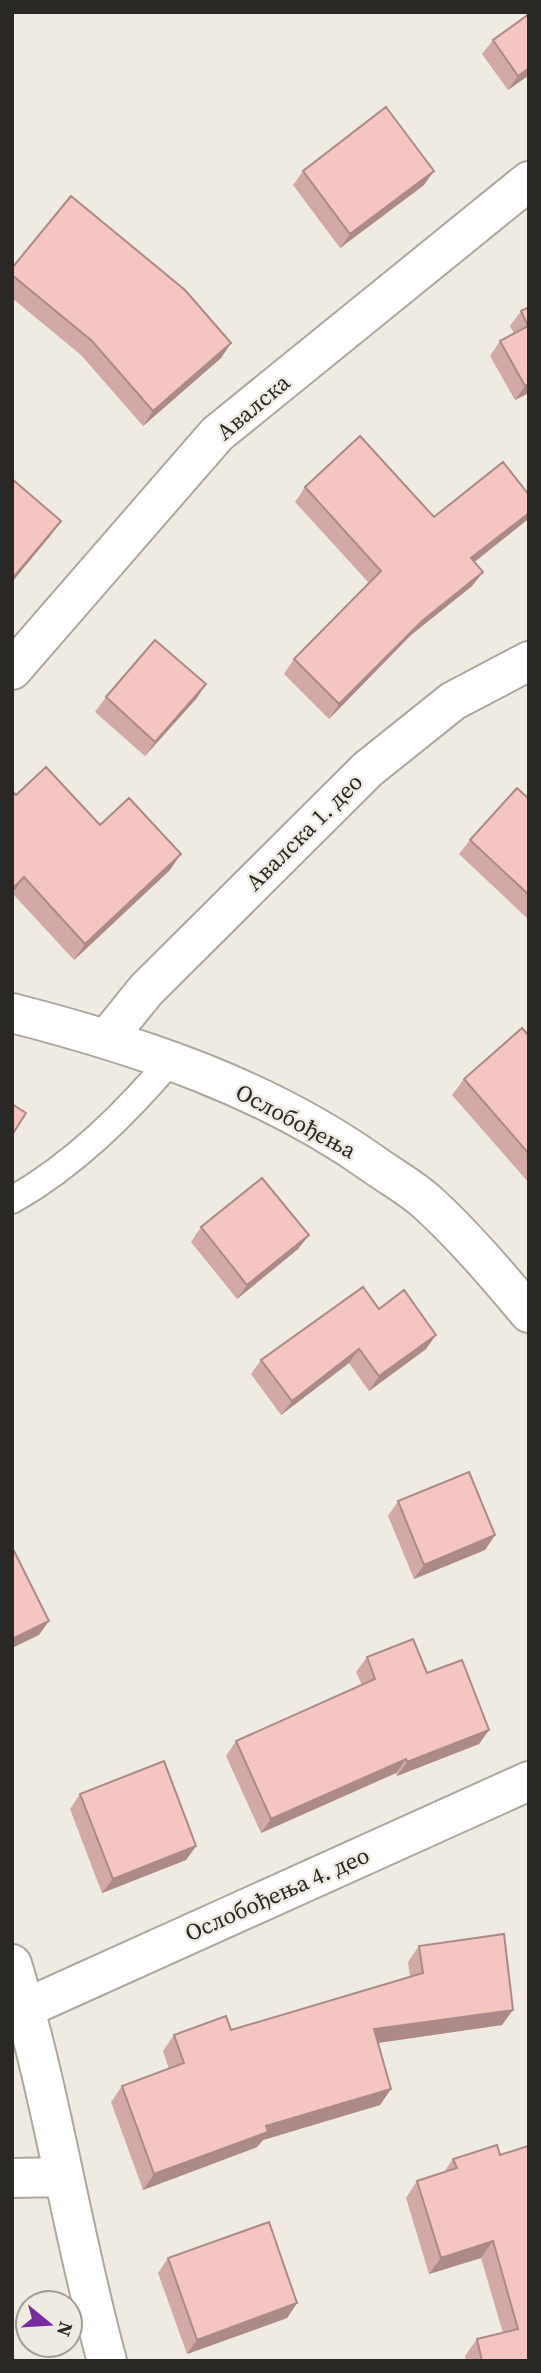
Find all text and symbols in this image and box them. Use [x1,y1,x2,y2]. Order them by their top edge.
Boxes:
street label: Авалска [209,367,297,447]
street label: Авалска 1. део [238,766,370,898]
street label: Ослобођења [230,1076,362,1166]
street label: Ослобођења 4. део [180,1839,374,1949]
north arrow [14,2289,84,2359]
text: N [51,2319,80,2340]

